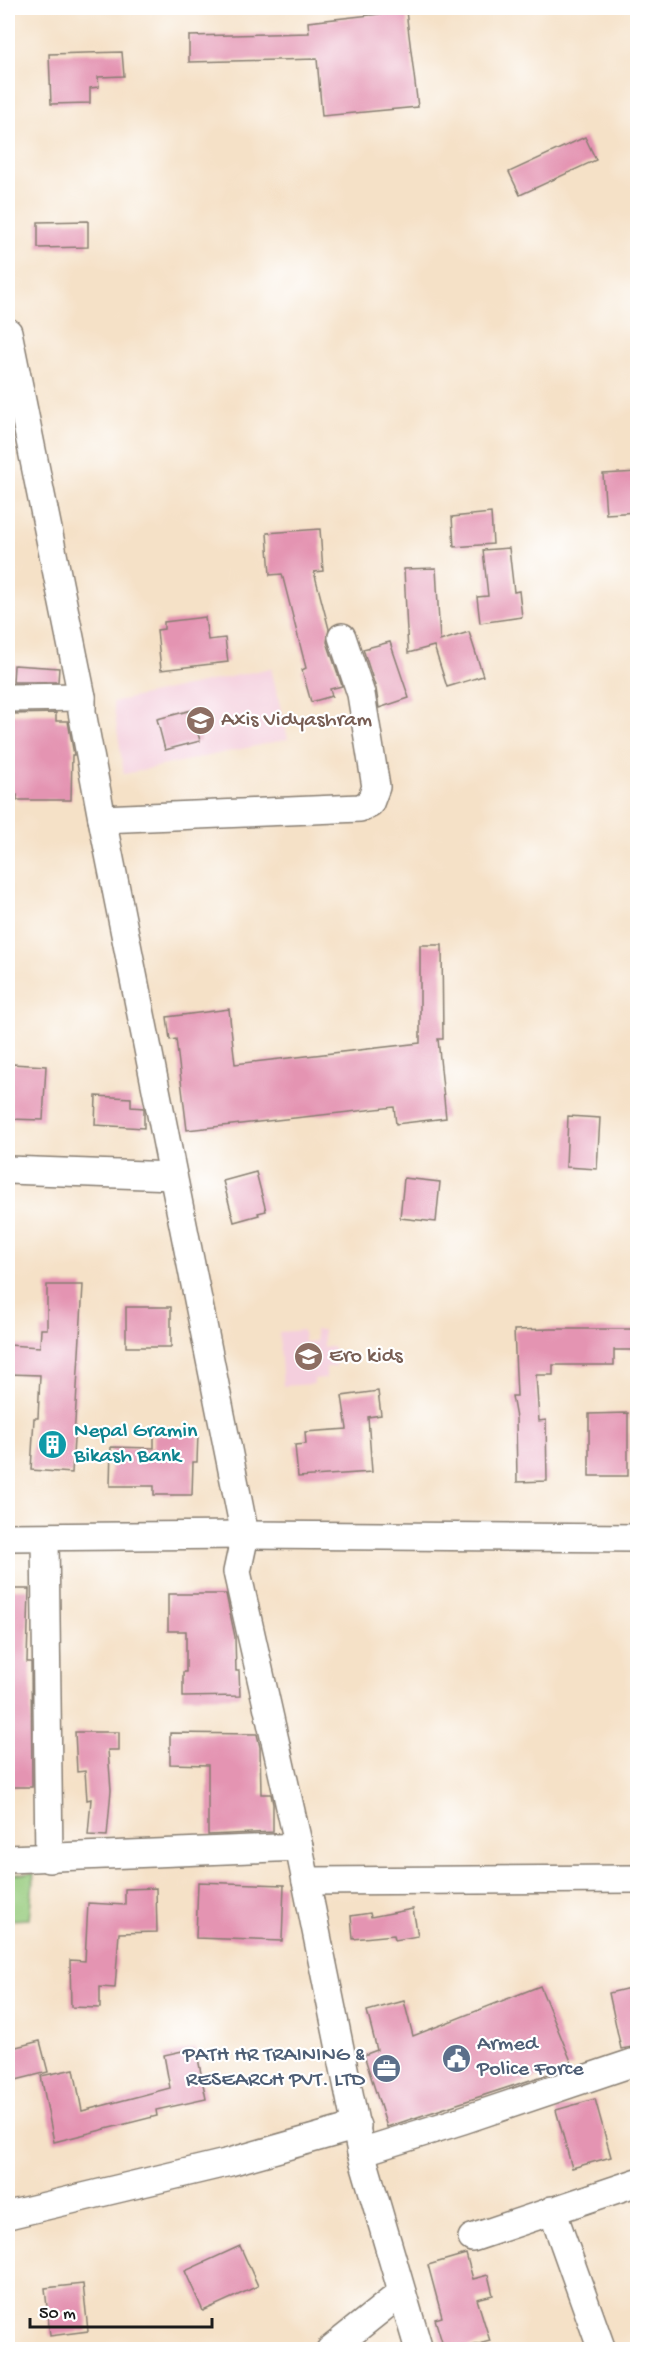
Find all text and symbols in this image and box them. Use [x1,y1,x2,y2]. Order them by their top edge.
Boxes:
school or university icon: Axis Vidyashram [184,705,216,737]
place label: Axis Vidyashram [221,708,372,734]
school or university icon: Ero kids [292,1341,324,1373]
place label: Ero kids [329,1344,404,1370]
place label: Nepal Gramin Bikash Bank [73,1419,198,1470]
building icon: Nepal Gramin Bikash Bank [37,1429,69,1461]
place label: Armed Police Force [476,2032,584,2083]
public building icon: Armed Police Force [440,2042,472,2074]
place label: PATH HR TRAINING & RESEARCH PVT. LTD [182,2043,366,2094]
office icon: PATH HR TRAINING & RESEARCH PVT. LTD [370,2053,402,2085]
scale bar [30,2291,212,2329]
text: 50 m [39,2304,76,2325]

